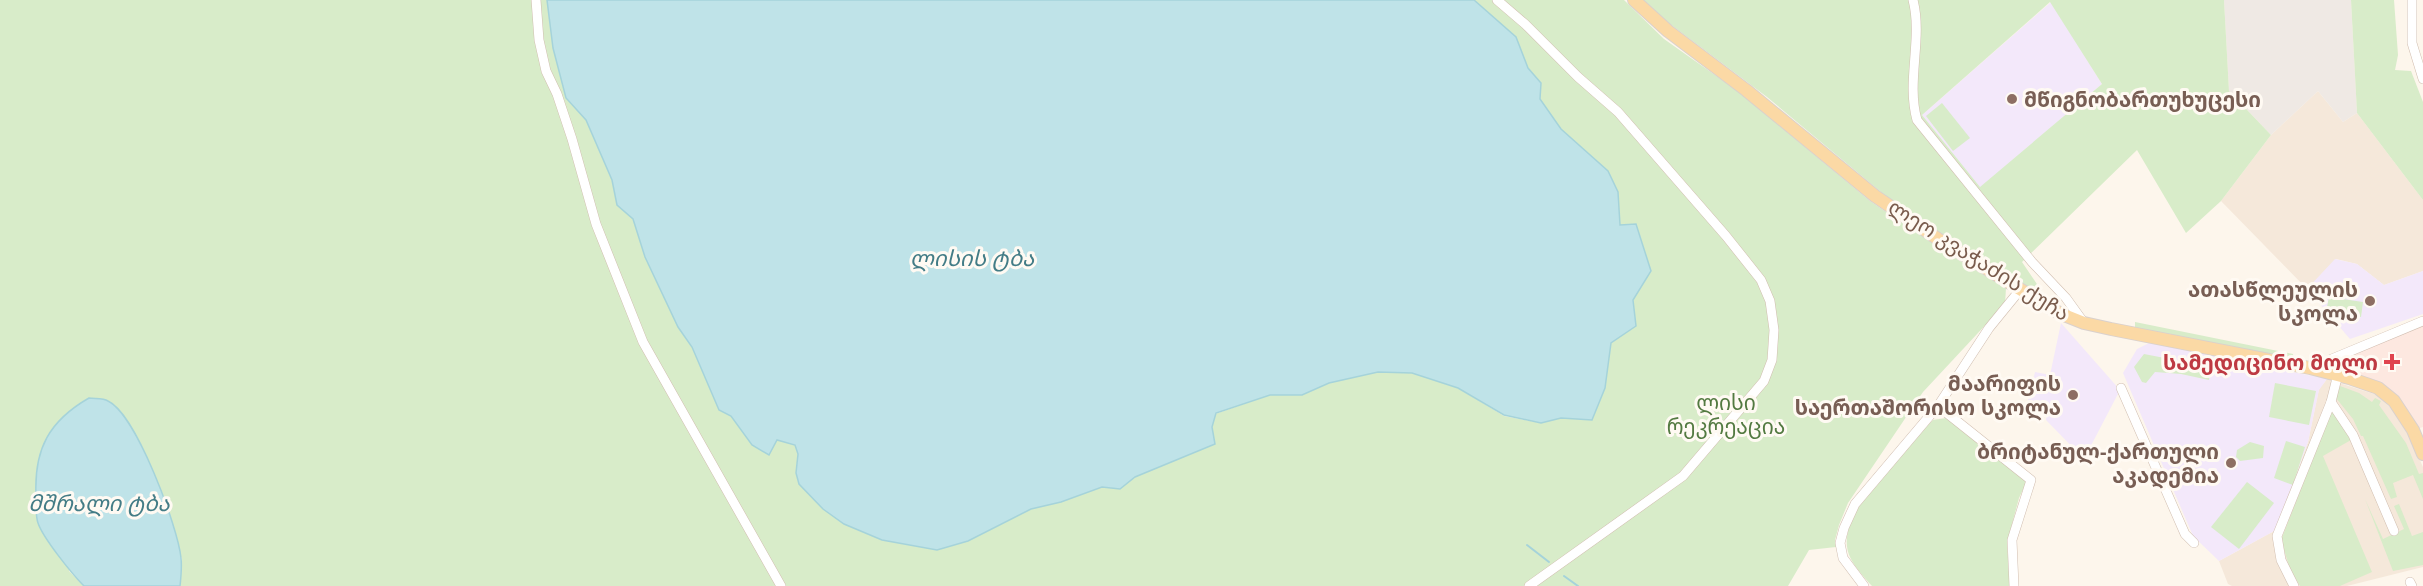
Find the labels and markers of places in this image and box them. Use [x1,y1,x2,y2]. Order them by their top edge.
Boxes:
place label: მწიგნობართუხუცესი [2024,88,2261,112]
marker: მწიგნობართუხუცესი [2005,92,2019,106]
place label: ათასწლეულის სკოლა [2188,278,2358,327]
marker: ათასწლეულის სკოლა [2363,294,2377,308]
place label: სამედიცინო მოლი [2163,351,2378,376]
marker: სამედიცინო მოლი [2383,353,2401,371]
place label: მაარიფის საერთაშორისო სკოლა [1795,372,2061,421]
marker: მაარიფის საერთაშორისო სკოლა [2066,388,2080,402]
place label: ბრიტანულ-ქართული აკადემია [1977,440,2219,489]
marker: ბრიტანულ-ქართული აკადემია [2224,456,2238,470]

